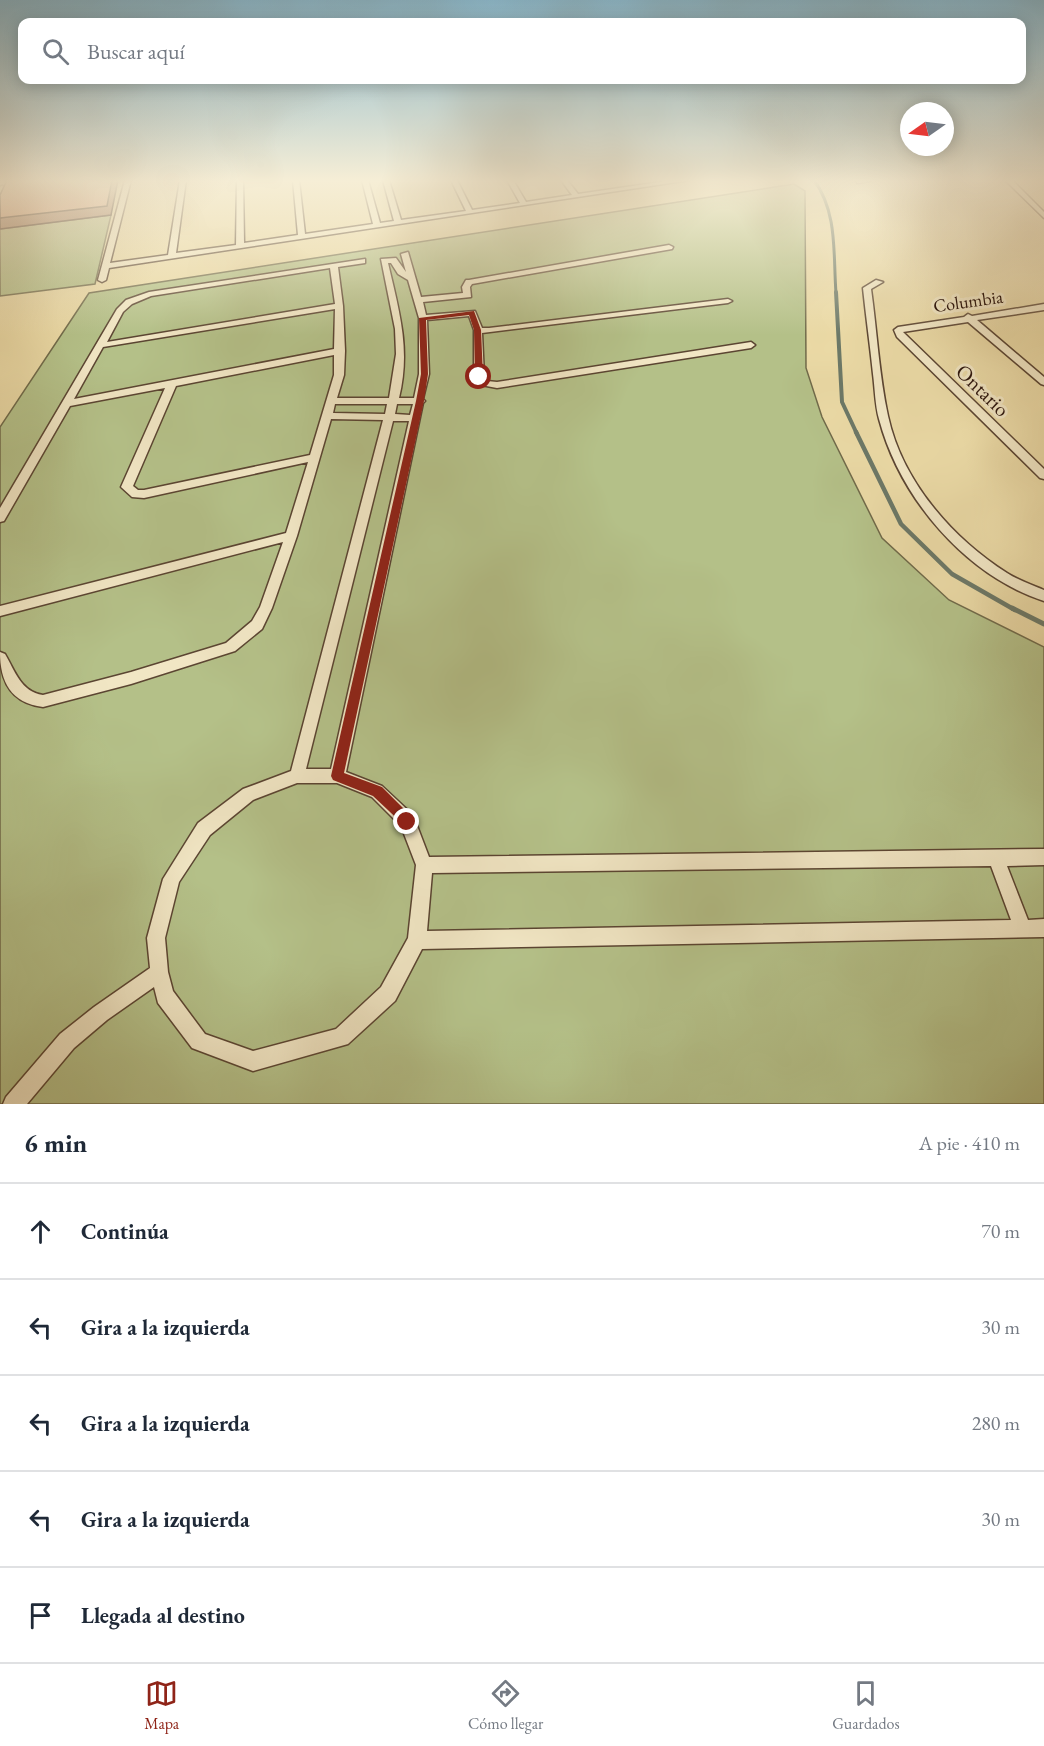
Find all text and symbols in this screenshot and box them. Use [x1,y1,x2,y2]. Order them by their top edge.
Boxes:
search box [18,18,1026,84]
icon: search [39,35,72,68]
text: Buscar aquí [87,37,185,66]
north arrow [900,102,954,156]
street label: Columbia [932,285,1005,317]
street label: Ontario [950,358,1016,422]
route start [465,363,491,389]
route end [393,808,419,834]
text: 6 min [24,1126,87,1160]
text: A pie · 410 m [919,1130,1020,1156]
icon: ahead [24,1215,57,1248]
text: Continúa [81,1217,169,1246]
text: 70 m [981,1218,1020,1244]
icon: left [24,1311,57,1344]
text: Gira a la izquierda [81,1313,250,1342]
text: 30 m [981,1314,1020,1340]
icon: left [24,1407,57,1440]
text: Gira a la izquierda [81,1409,250,1438]
text: 280 m [972,1410,1020,1436]
icon: left [24,1503,57,1536]
text: Gira a la izquierda [81,1505,250,1534]
text: 30 m [981,1506,1020,1532]
icon: arrive [24,1599,57,1632]
text: Llegada al destino [81,1601,245,1630]
tab: Mapa [144,1677,179,1734]
tab: Cómo llegar [468,1677,543,1734]
tab: Guardados [832,1677,900,1734]

